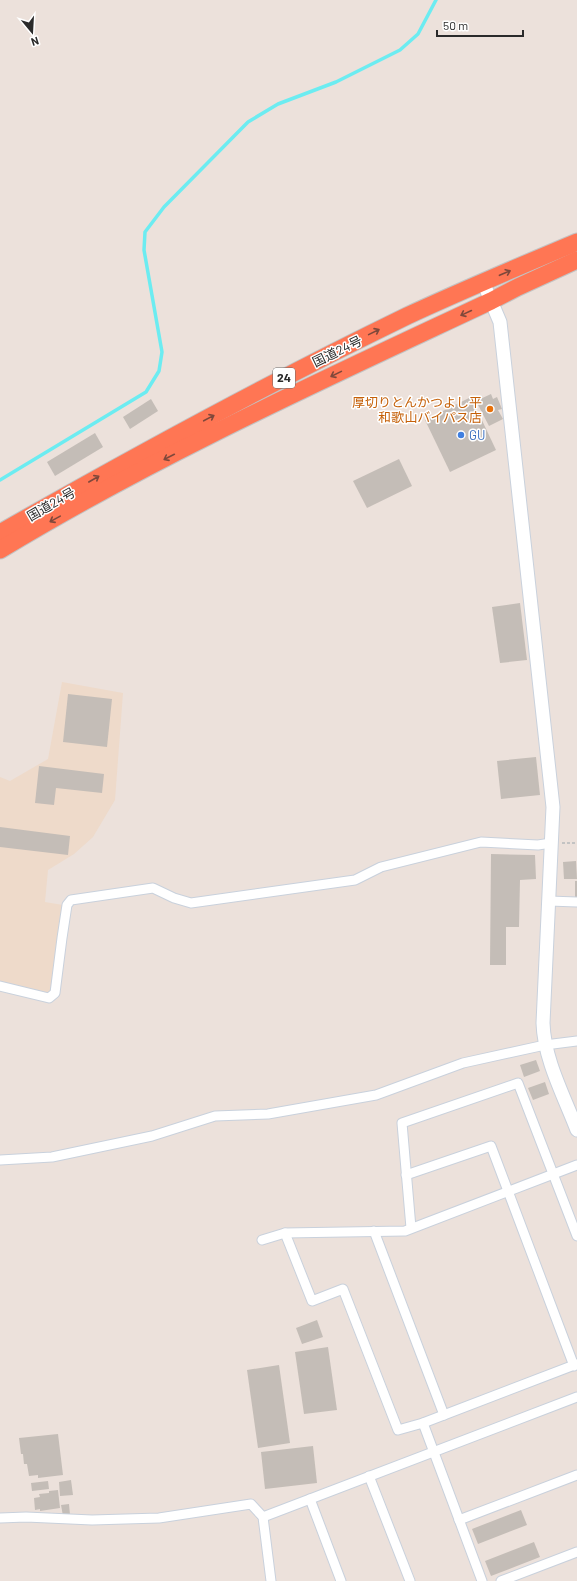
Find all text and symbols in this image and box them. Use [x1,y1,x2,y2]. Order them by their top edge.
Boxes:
north arrow [12,12,52,52]
scale bar [437,12,523,38]
text: 50 m [443,18,468,32]
text: N [30,35,41,49]
one-way arrow [499,268,511,276]
one-way arrow [460,310,472,317]
one-way arrow [368,328,380,336]
street label: 国道24号 [310,332,364,370]
road number: 24 [273,368,295,388]
one-way arrow [330,371,342,378]
place label: 厚切りとんかつよし平 和歌山バイパス店 [352,394,482,425]
marker: 厚切りとんかつよし平 和歌山バイパス店 [485,404,495,414]
one-way arrow [203,414,215,421]
place label: GU [469,427,485,443]
marker: GU [456,430,466,440]
one-way arrow [163,453,175,461]
one-way arrow [88,475,100,482]
street label: 国道24号 [24,484,78,524]
one-way arrow [49,515,61,523]

